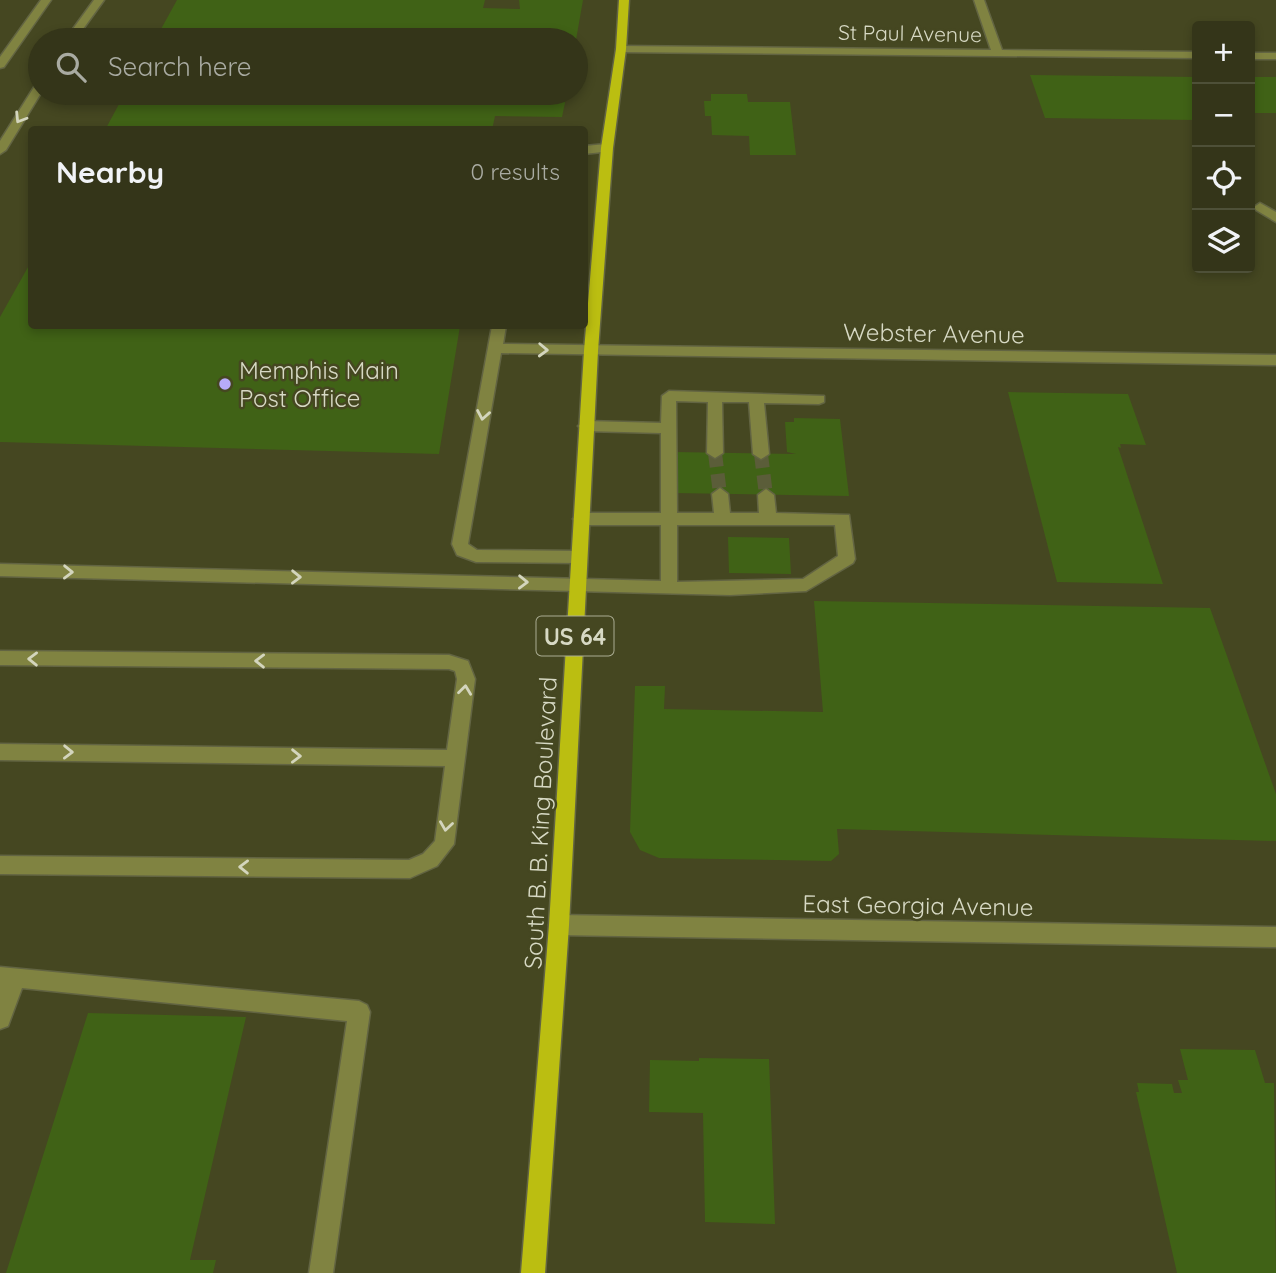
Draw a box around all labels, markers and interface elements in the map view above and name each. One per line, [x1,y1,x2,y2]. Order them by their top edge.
street label: St Paul Avenue [838,19,982,47]
map controls [1192,21,1255,273]
button: + [1192,21,1255,84]
search box [28,28,588,105]
icon: search [52,48,90,86]
text: Search here [108,50,252,83]
button: − [1192,84,1255,147]
one-way arrow [16,110,29,123]
button: locate [1192,147,1255,210]
text: Nearby [56,153,164,191]
text: 0 results [471,157,560,186]
button: layers [1192,210,1255,273]
street label: Webster Avenue [843,316,1025,350]
one-way arrow [538,342,549,357]
place label: Memphis Main Post Office [239,355,399,413]
marker: Memphis Main Post Office [217,376,233,392]
one-way arrow [476,410,491,421]
one-way arrow [63,564,74,580]
one-way arrow [291,569,301,585]
one-way arrow [518,575,529,590]
road number: US 64 [536,616,614,656]
one-way arrow [27,651,38,666]
one-way arrow [254,653,265,668]
street label: South B. B. King Boulevard [517,676,563,970]
one-way arrow [457,685,472,696]
one-way arrow [63,745,74,760]
one-way arrow [291,748,301,764]
one-way arrow [439,820,454,831]
one-way arrow [238,859,249,875]
street label: East Georgia Avenue [802,888,1034,922]

